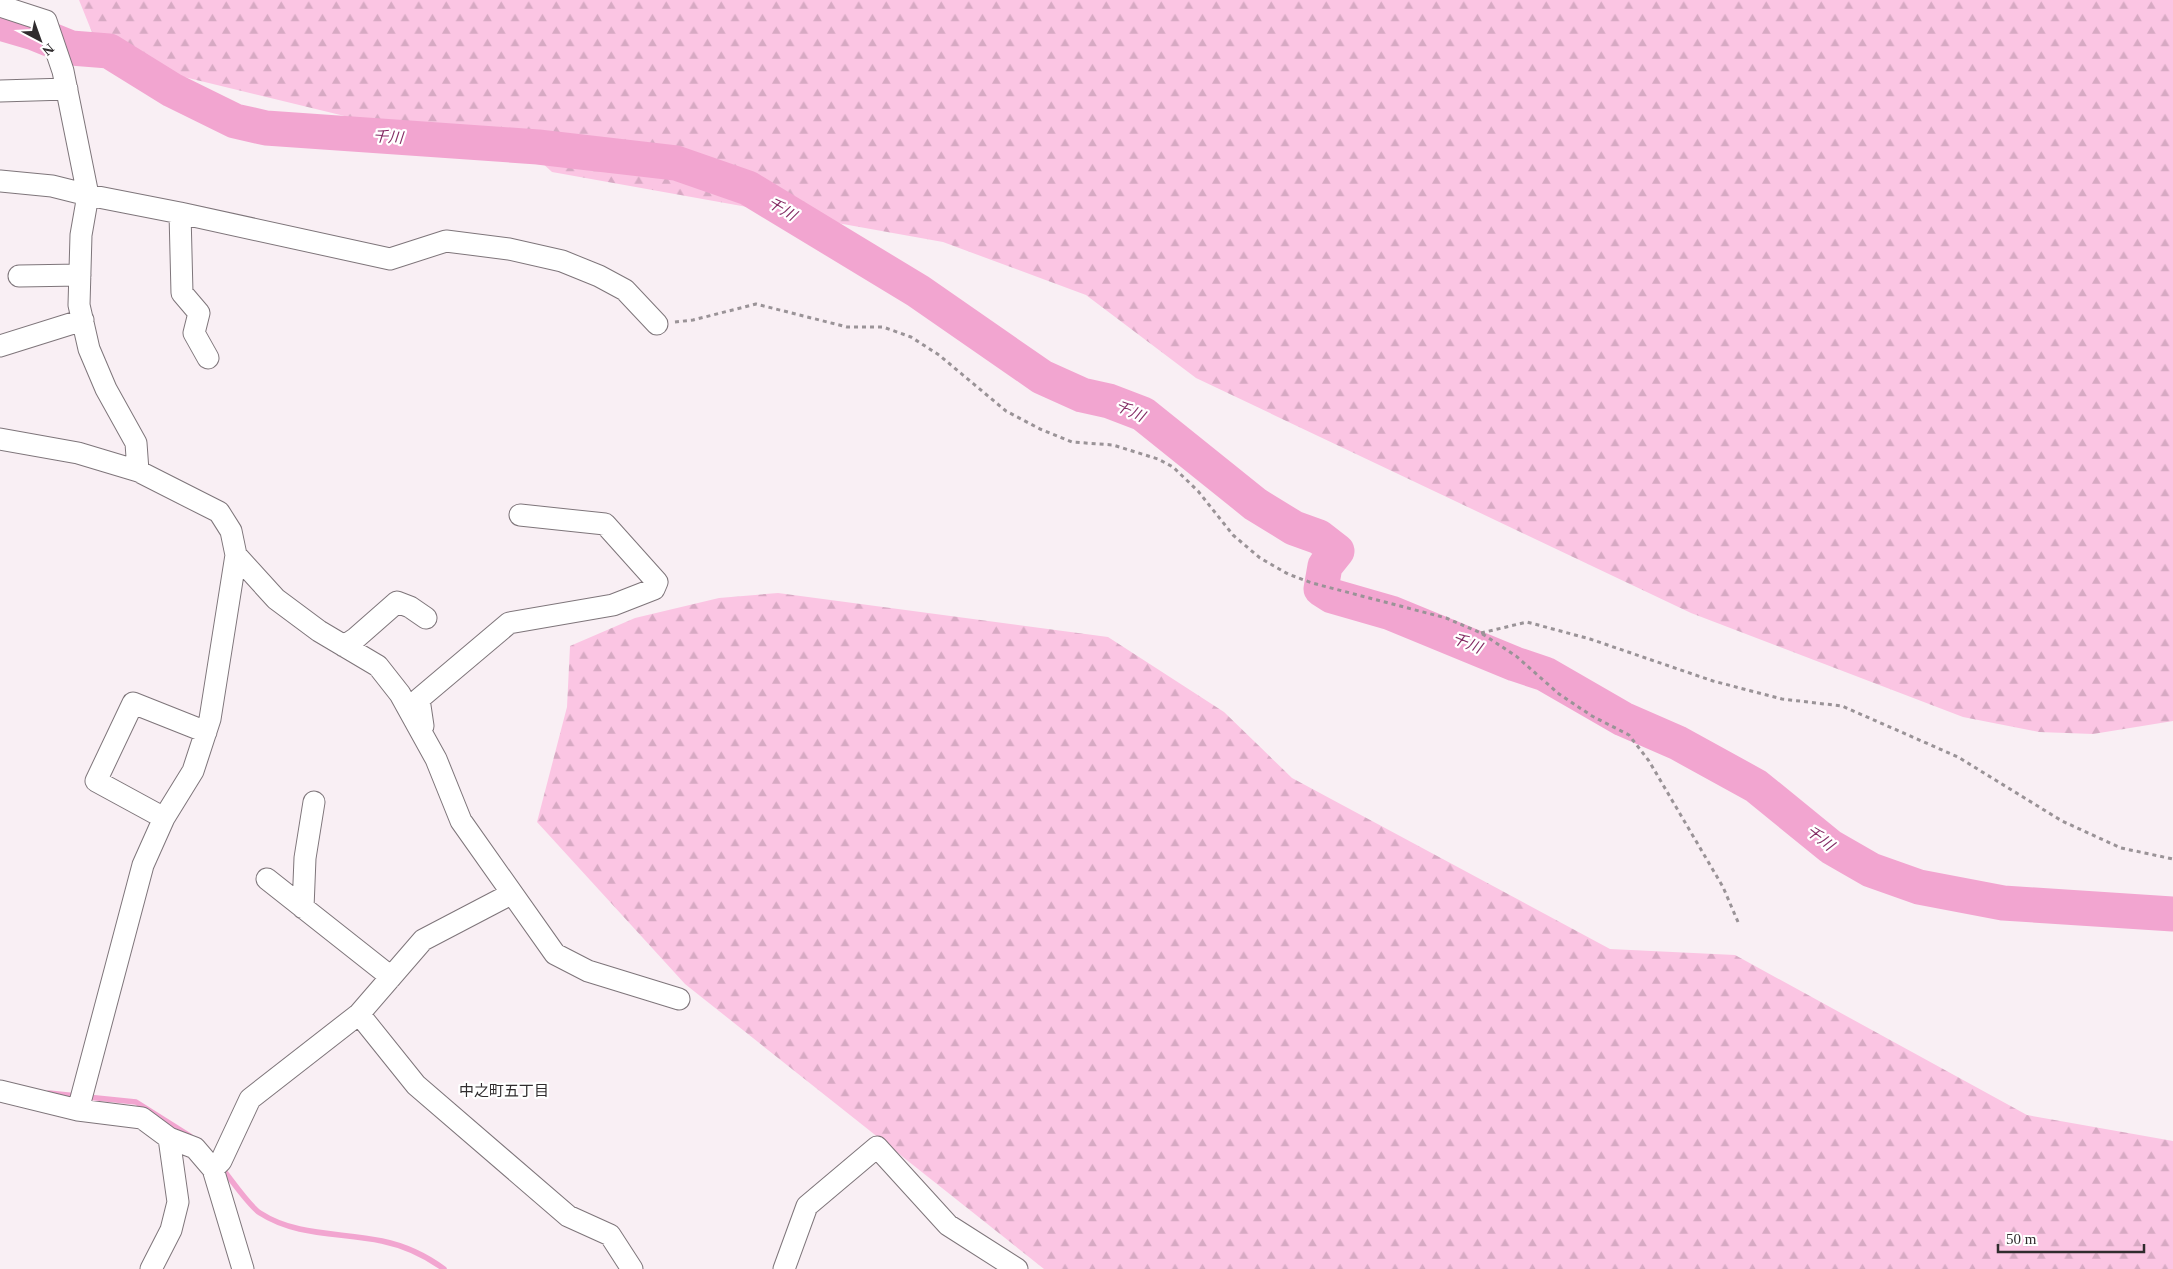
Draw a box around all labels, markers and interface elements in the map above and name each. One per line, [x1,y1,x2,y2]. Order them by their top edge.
north arrow [15,15,65,65]
text: N [39,40,57,58]
water label: 千川 [372,128,406,146]
water label: 千川 [765,194,801,225]
water label: 千川 [1113,397,1149,425]
water label: 千川 [1450,630,1486,657]
water label: 千川 [1803,822,1838,855]
district label: 中之町五丁目 [459,1083,549,1099]
scale bar [1998,1222,2144,1254]
text: 50 m [2006,1231,2037,1247]

